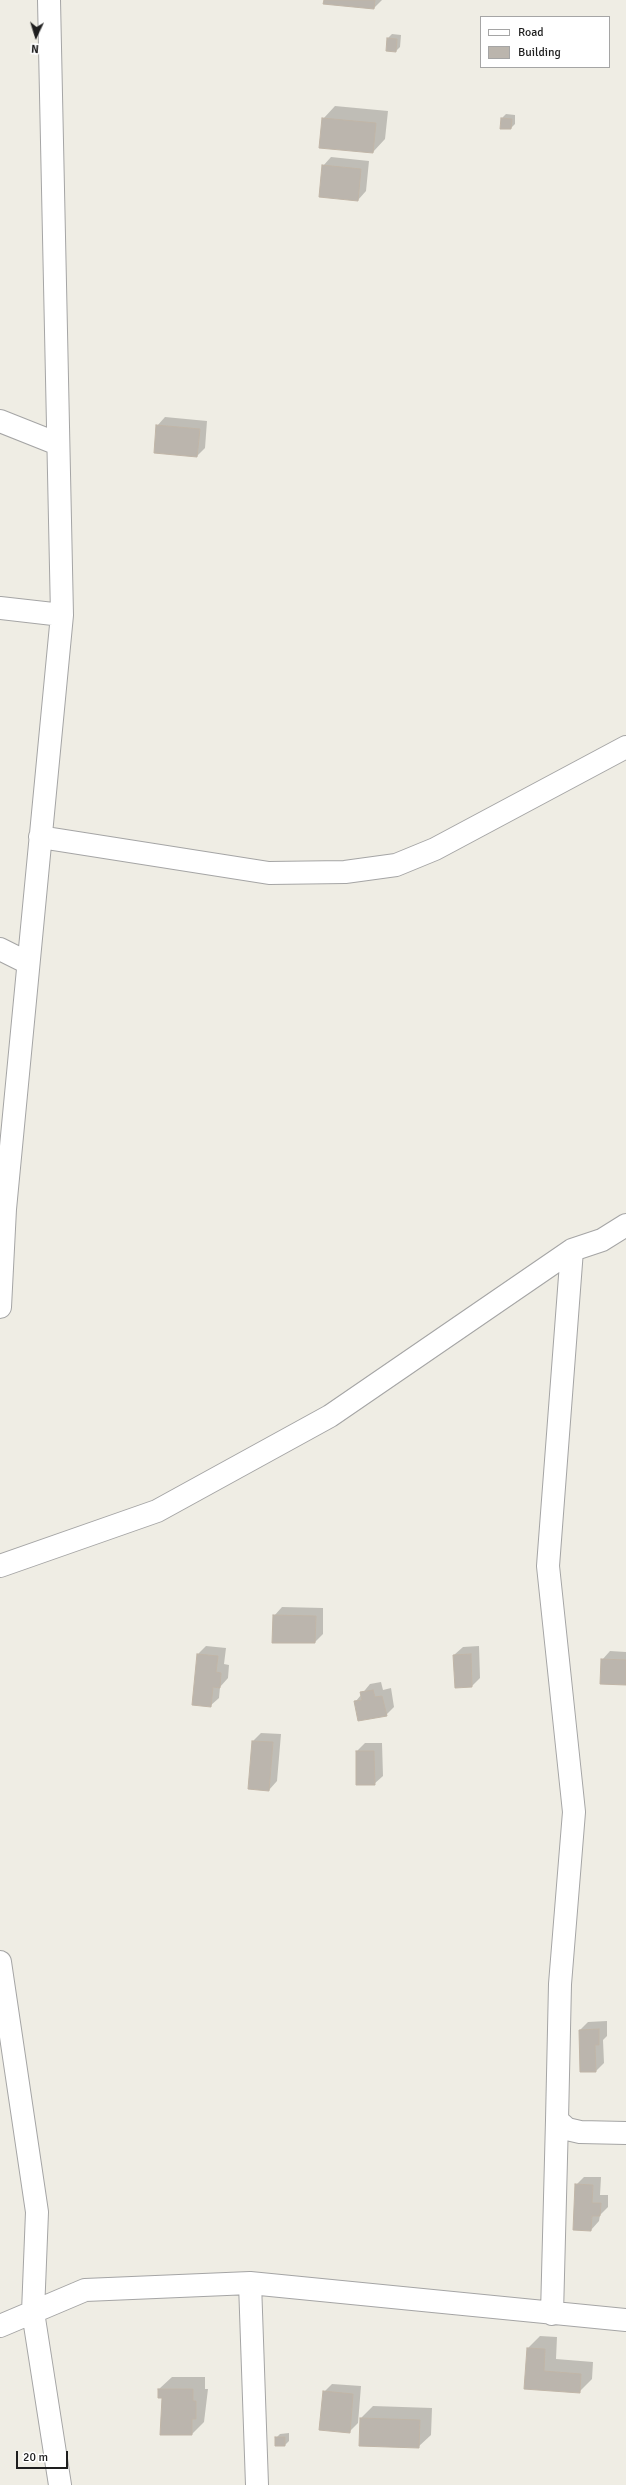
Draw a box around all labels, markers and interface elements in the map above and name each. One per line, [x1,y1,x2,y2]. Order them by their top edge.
north arrow [16,16,56,56]
legend [480,16,610,68]
text: Road [518,25,544,40]
text: N [31,42,39,55]
text: Building [518,45,561,60]
scale bar [18,2443,70,2469]
text: 20 m [23,2450,48,2465]

